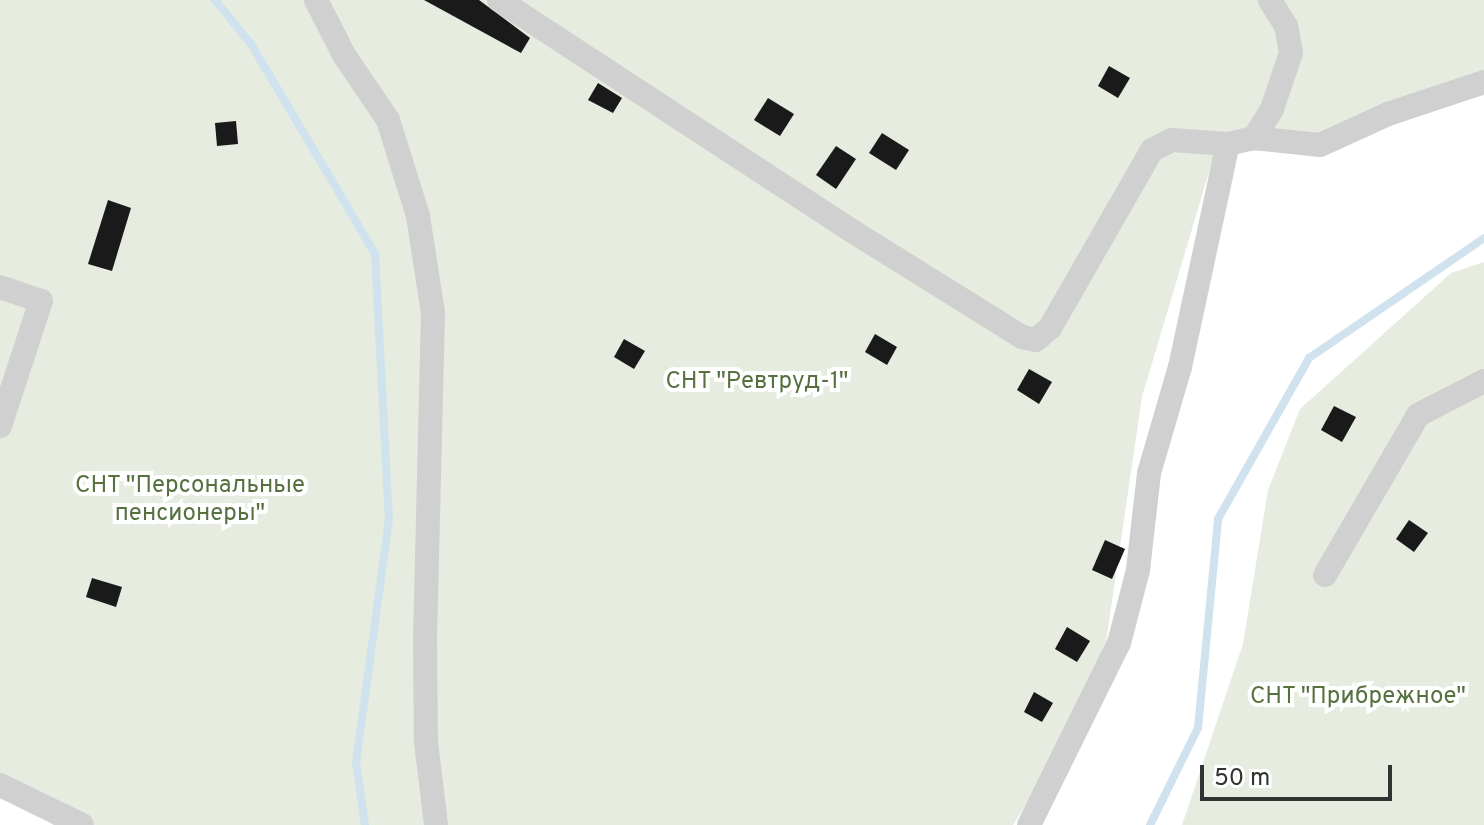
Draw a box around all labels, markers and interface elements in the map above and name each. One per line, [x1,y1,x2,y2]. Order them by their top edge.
park label: СНТ "Ревтруд-1" [665,369,849,397]
park label: СНТ "Персональные пенсионеры" [75,473,305,529]
park label: СНТ "Прибрежное" [1249,684,1467,712]
scale bar [1204,749,1396,799]
text: 50 m [1214,764,1270,794]

